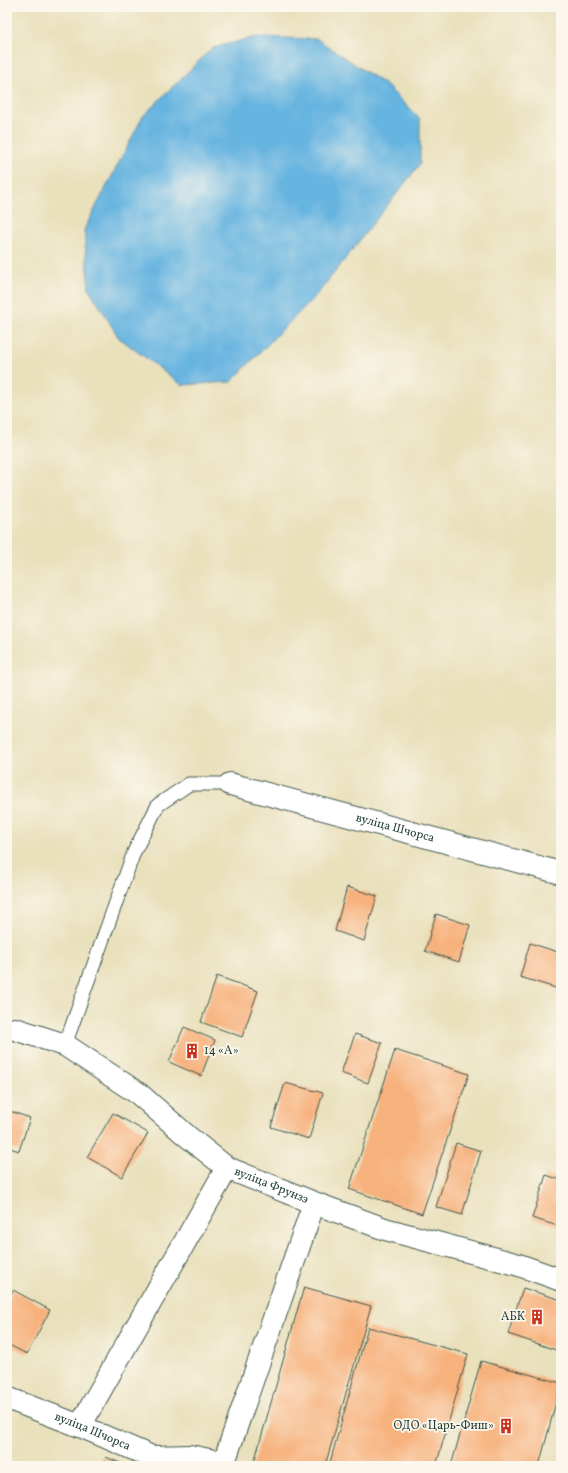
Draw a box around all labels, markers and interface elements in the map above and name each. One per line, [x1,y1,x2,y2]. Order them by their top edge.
street label: вуліца Шчорса [354,810,436,847]
building icon: 14 «А» [183,1042,201,1060]
place label: 14 «А» [204,1043,239,1059]
street label: вуліца Фрунзэ [232,1164,311,1208]
building icon: АБК [528,1308,546,1326]
place label: АБК [501,1309,525,1325]
street label: вуліца Шчорса [52,1409,133,1455]
building icon: ОДО «Царь-Фиш» [497,1417,515,1435]
place label: ОДО «Царь-Фиш» [394,1418,494,1434]

